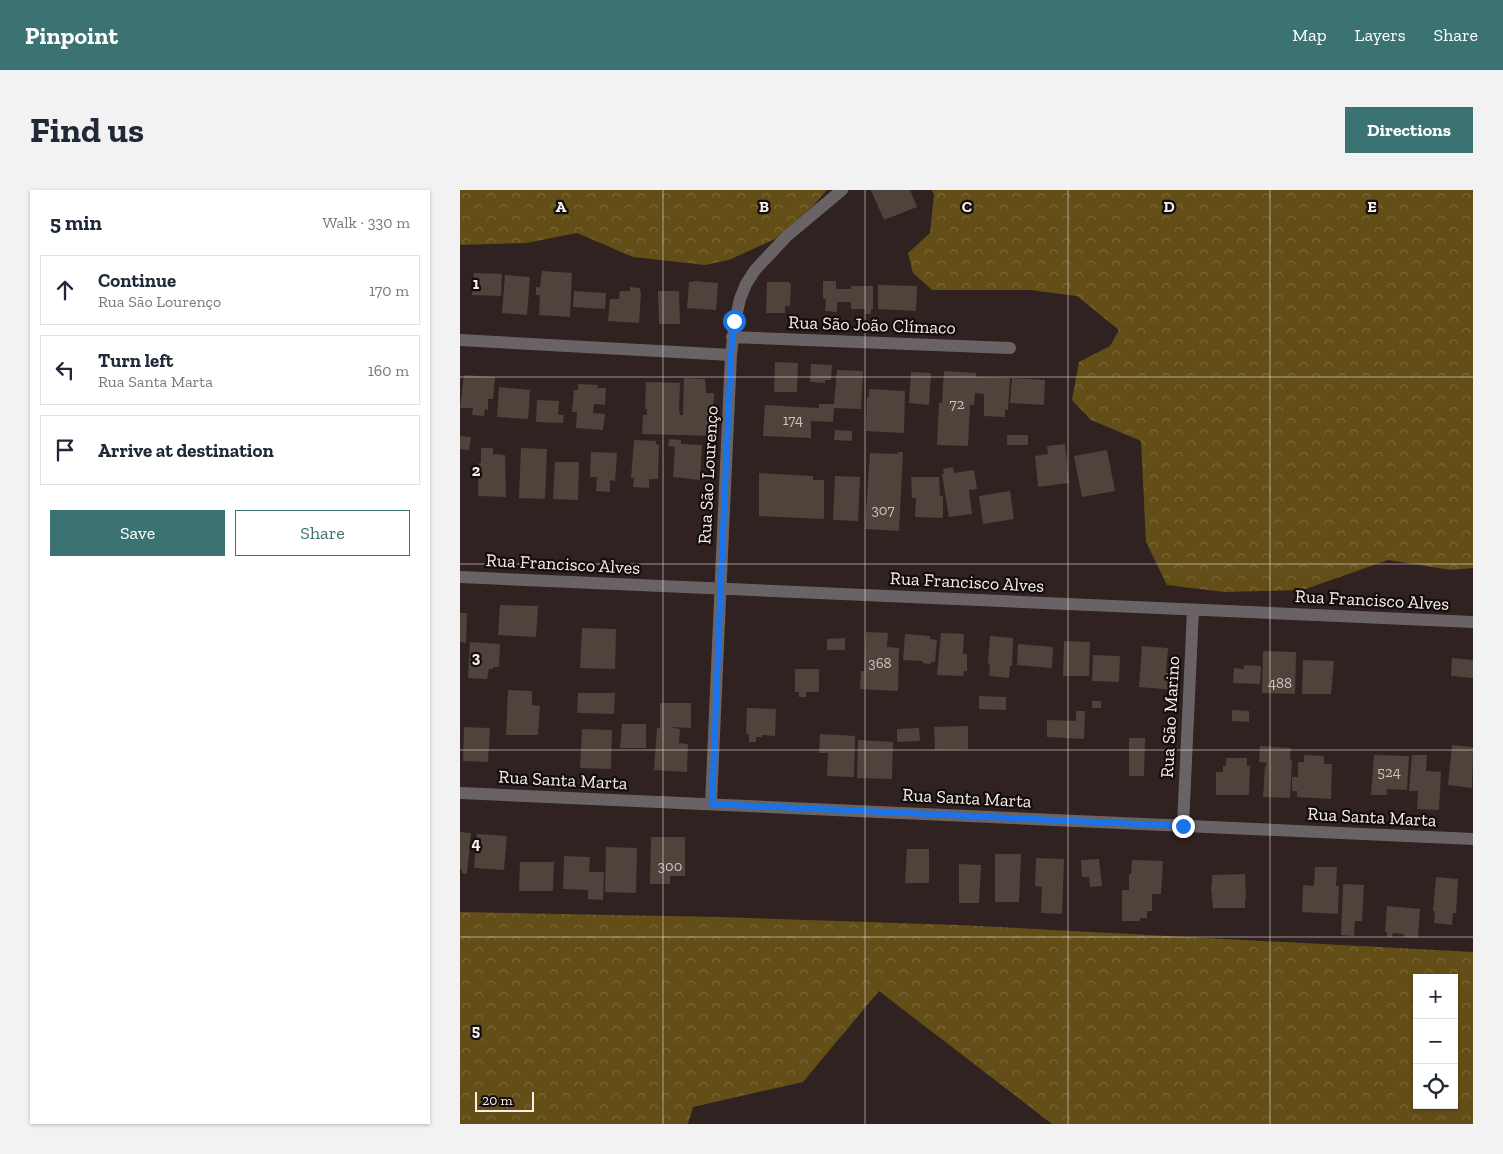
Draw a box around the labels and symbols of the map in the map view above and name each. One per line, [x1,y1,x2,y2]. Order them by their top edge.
text: A [556,197,567,216]
text: B [759,197,769,216]
text: C [962,197,972,216]
text: D [1163,197,1175,216]
text: E [1367,197,1377,216]
text: 1 [473,274,480,293]
route start [723,310,746,333]
street label: Rua São João Clímaco [788,311,956,339]
house number: 72 [950,395,965,413]
street label: Rua São Lourenço [693,405,723,545]
house number: 174 [783,411,803,429]
text: 2 [472,461,481,480]
house number: 307 [871,501,895,519]
street label: Rua Francisco Alves [485,549,641,579]
street label: Rua Francisco Alves [889,567,1045,597]
street label: Rua Francisco Alves [1294,585,1450,615]
text: 3 [472,648,481,667]
house number: 368 [868,654,892,672]
street label: Rua São Marino [1156,655,1184,779]
house number: 488 [1268,674,1292,692]
house number: 524 [1377,763,1401,781]
street label: Rua Santa Marta [498,766,628,794]
street label: Rua Santa Marta [902,784,1032,812]
street label: Rua Santa Marta [1307,803,1437,831]
route end [1172,815,1195,838]
text: 4 [471,834,481,853]
house number: 300 [658,857,682,875]
text: 5 [472,1021,480,1040]
scale bar [475,1089,534,1112]

